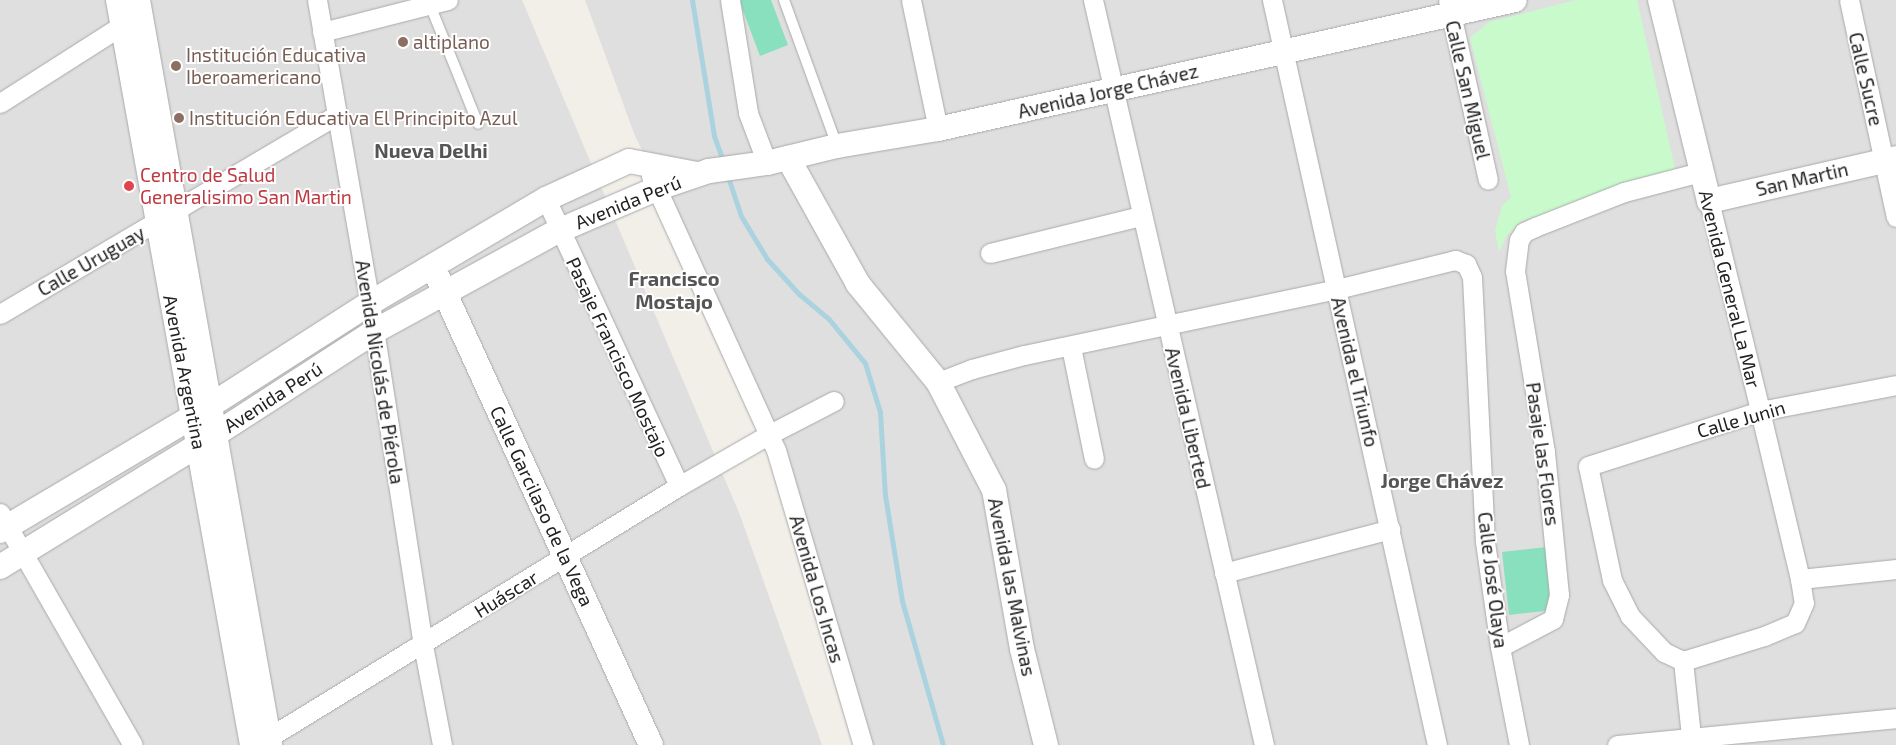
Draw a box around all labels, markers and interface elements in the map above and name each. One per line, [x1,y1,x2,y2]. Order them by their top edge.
street label: Calle San Miguel [1441,18,1495,162]
street label: Calle Sucre [1844,30,1888,128]
place label: altiplano [413,31,490,53]
marker: altiplano [397,36,409,48]
place label: Institución Educativa Iberoamericano [186,44,366,88]
street label: Avenida Jorge Chávez [1015,59,1201,123]
marker: Institución Educativa Iberoamericano [170,60,182,72]
place label: Institución Educativa El Principito Azul [189,107,519,129]
marker: Institución Educativa El Principito Azul [173,112,185,124]
district label: Nueva Delhi [374,138,488,162]
street label: San Martin [1754,157,1850,201]
place label: Centro de Salud Generalisimo San Martin [140,164,352,208]
street label: Avenida Perú [572,170,684,234]
marker: Centro de Salud Generalisimo San Martin [122,179,136,193]
street label: Avenida General La Mar [1694,188,1766,390]
street label: Calle Uruguay [33,221,149,301]
street label: Pasaje Francisco Mostajo [562,253,674,461]
street label: Avenida Nicolás de Piérola [351,258,409,486]
district label: Francisco Mostajo [629,267,719,314]
street label: Avenida Argentina [159,293,211,451]
street label: Avenida el Triunfo [1327,294,1383,450]
street label: Avenida Liberted [1161,345,1215,491]
street label: Avenida Perú [220,357,326,437]
street label: Pasaje las Flores [1522,381,1564,527]
street label: Calle Junin [1694,395,1788,443]
street label: Calle Garcilaso de la Vega [485,402,599,610]
district label: Jorge Chávez [1381,468,1503,492]
street label: Avenida las Malvinas [984,496,1040,678]
street label: Calle José Olaya [1473,510,1513,650]
street label: Avenida Los Incas [785,512,849,666]
street label: Huáscar [470,566,542,622]

